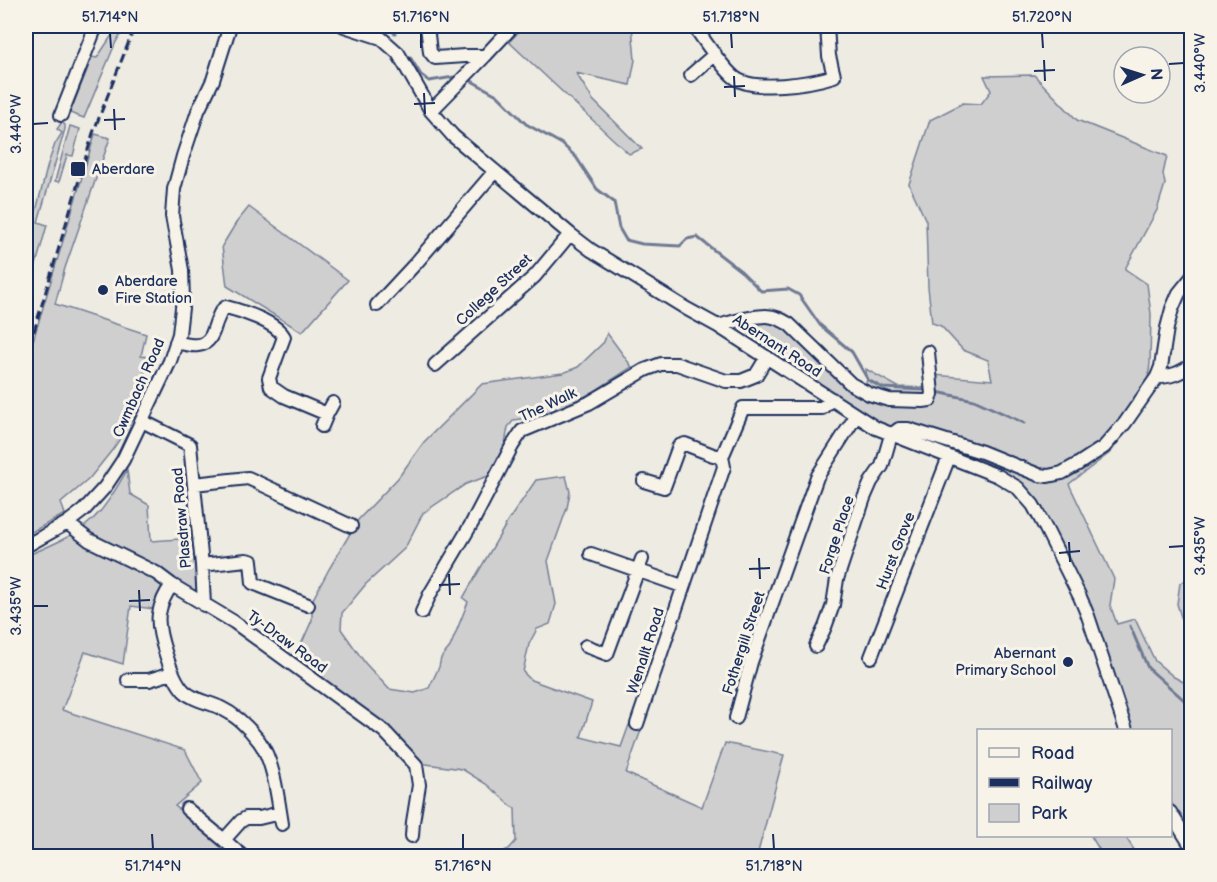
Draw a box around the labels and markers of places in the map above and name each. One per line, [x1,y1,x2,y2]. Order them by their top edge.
marker: Aberdare [69,160,87,178]
place label: Aberdare [92,160,155,179]
place label: Aberdare Fire Station [115,272,192,308]
marker: Aberdare Fire Station [96,283,110,297]
place label: Abernant Primary School [955,644,1056,680]
marker: Abernant Primary School [1061,655,1075,669]

